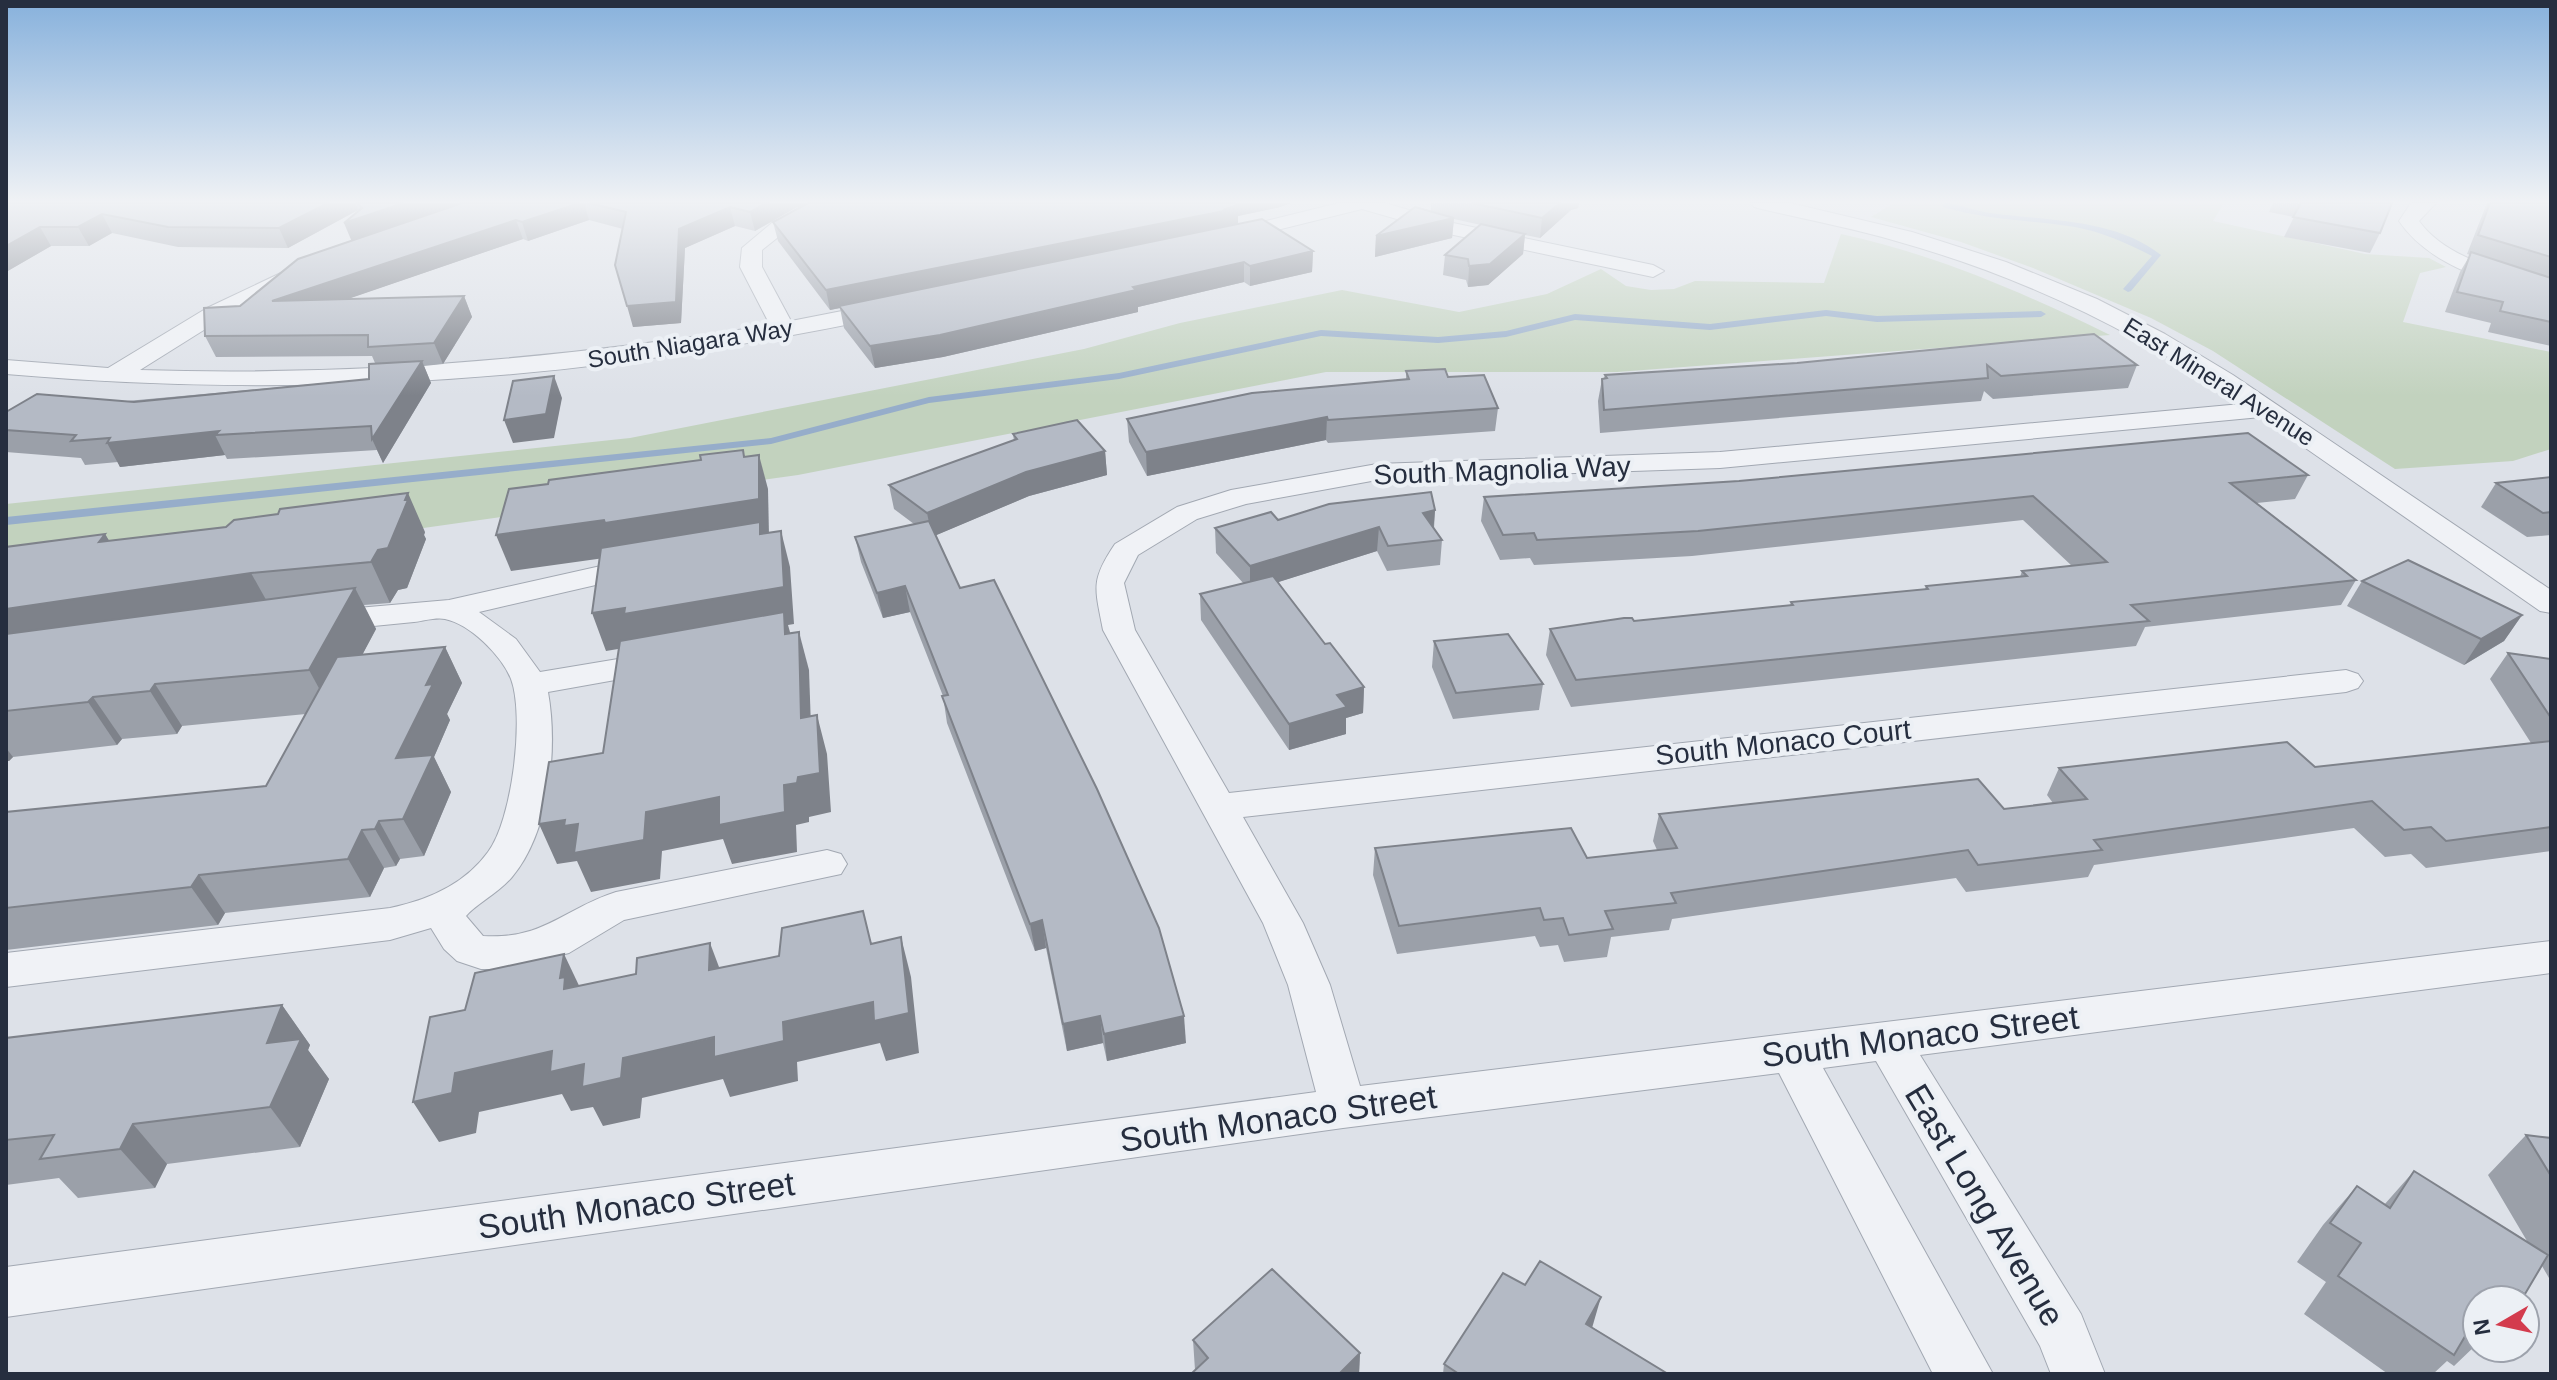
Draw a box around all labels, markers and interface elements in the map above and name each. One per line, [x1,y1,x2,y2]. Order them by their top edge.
street label: East Mineral Avenue [2119,312,2320,451]
street label: South Niagara Way [585,314,794,373]
street label: South Magnolia Way [1373,451,1631,490]
street label: South Monaco Court [1654,714,1913,771]
street label: South Monaco Street [1759,998,2081,1074]
street label: South Monaco Street [1117,1077,1439,1159]
street label: East Long Avenue [1898,1077,2072,1333]
street label: South Monaco Street [475,1164,797,1246]
north arrow [2461,1284,2541,1364]
text: N [2468,1317,2495,1337]

